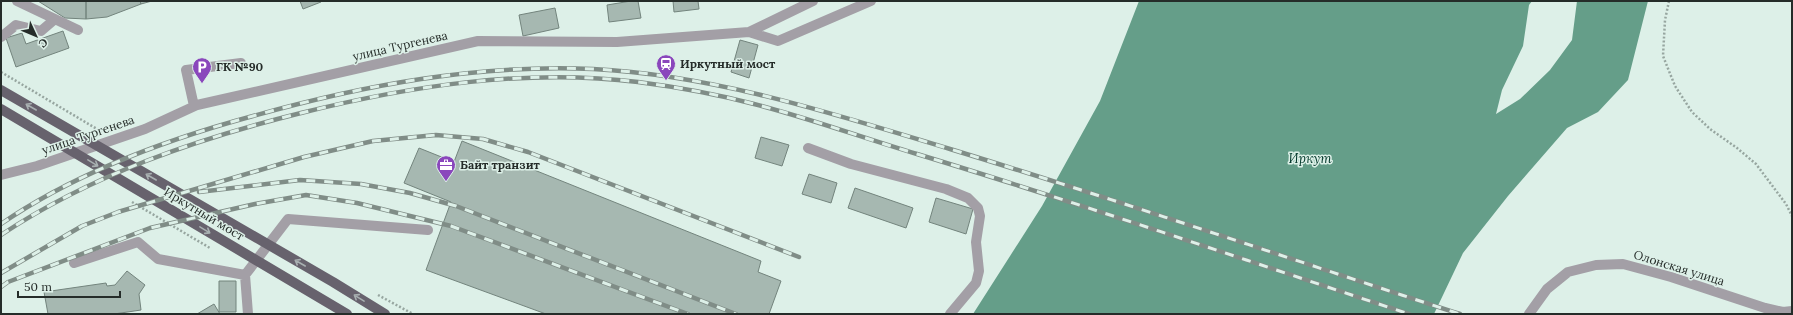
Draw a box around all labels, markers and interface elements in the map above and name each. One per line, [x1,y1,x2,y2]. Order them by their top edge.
north arrow [16,16,56,56]
street label: улица Тургенева [351,27,449,64]
text: С [35,35,51,51]
station icon: Иркутный мост [655,53,677,81]
parking icon: ГК №90 [191,56,213,84]
place label: Иркутный мост [680,56,776,71]
place label: ГК №90 [216,59,264,74]
one-way arrow [25,103,37,111]
street label: улица Тургенева [40,112,136,157]
water label: Иркут [1288,150,1332,167]
office icon: Байт транзит [435,154,457,182]
place label: Байт транзит [460,157,541,172]
one-way arrow [87,160,99,168]
one-way arrow [146,173,157,181]
street label: Иркутный мост [162,184,247,243]
one-way arrow [199,226,211,234]
street label: Олонская улица [1632,247,1726,288]
one-way arrow [294,258,306,266]
scale bar [18,273,120,299]
text: 50 m [24,279,52,294]
one-way arrow [354,294,365,302]

